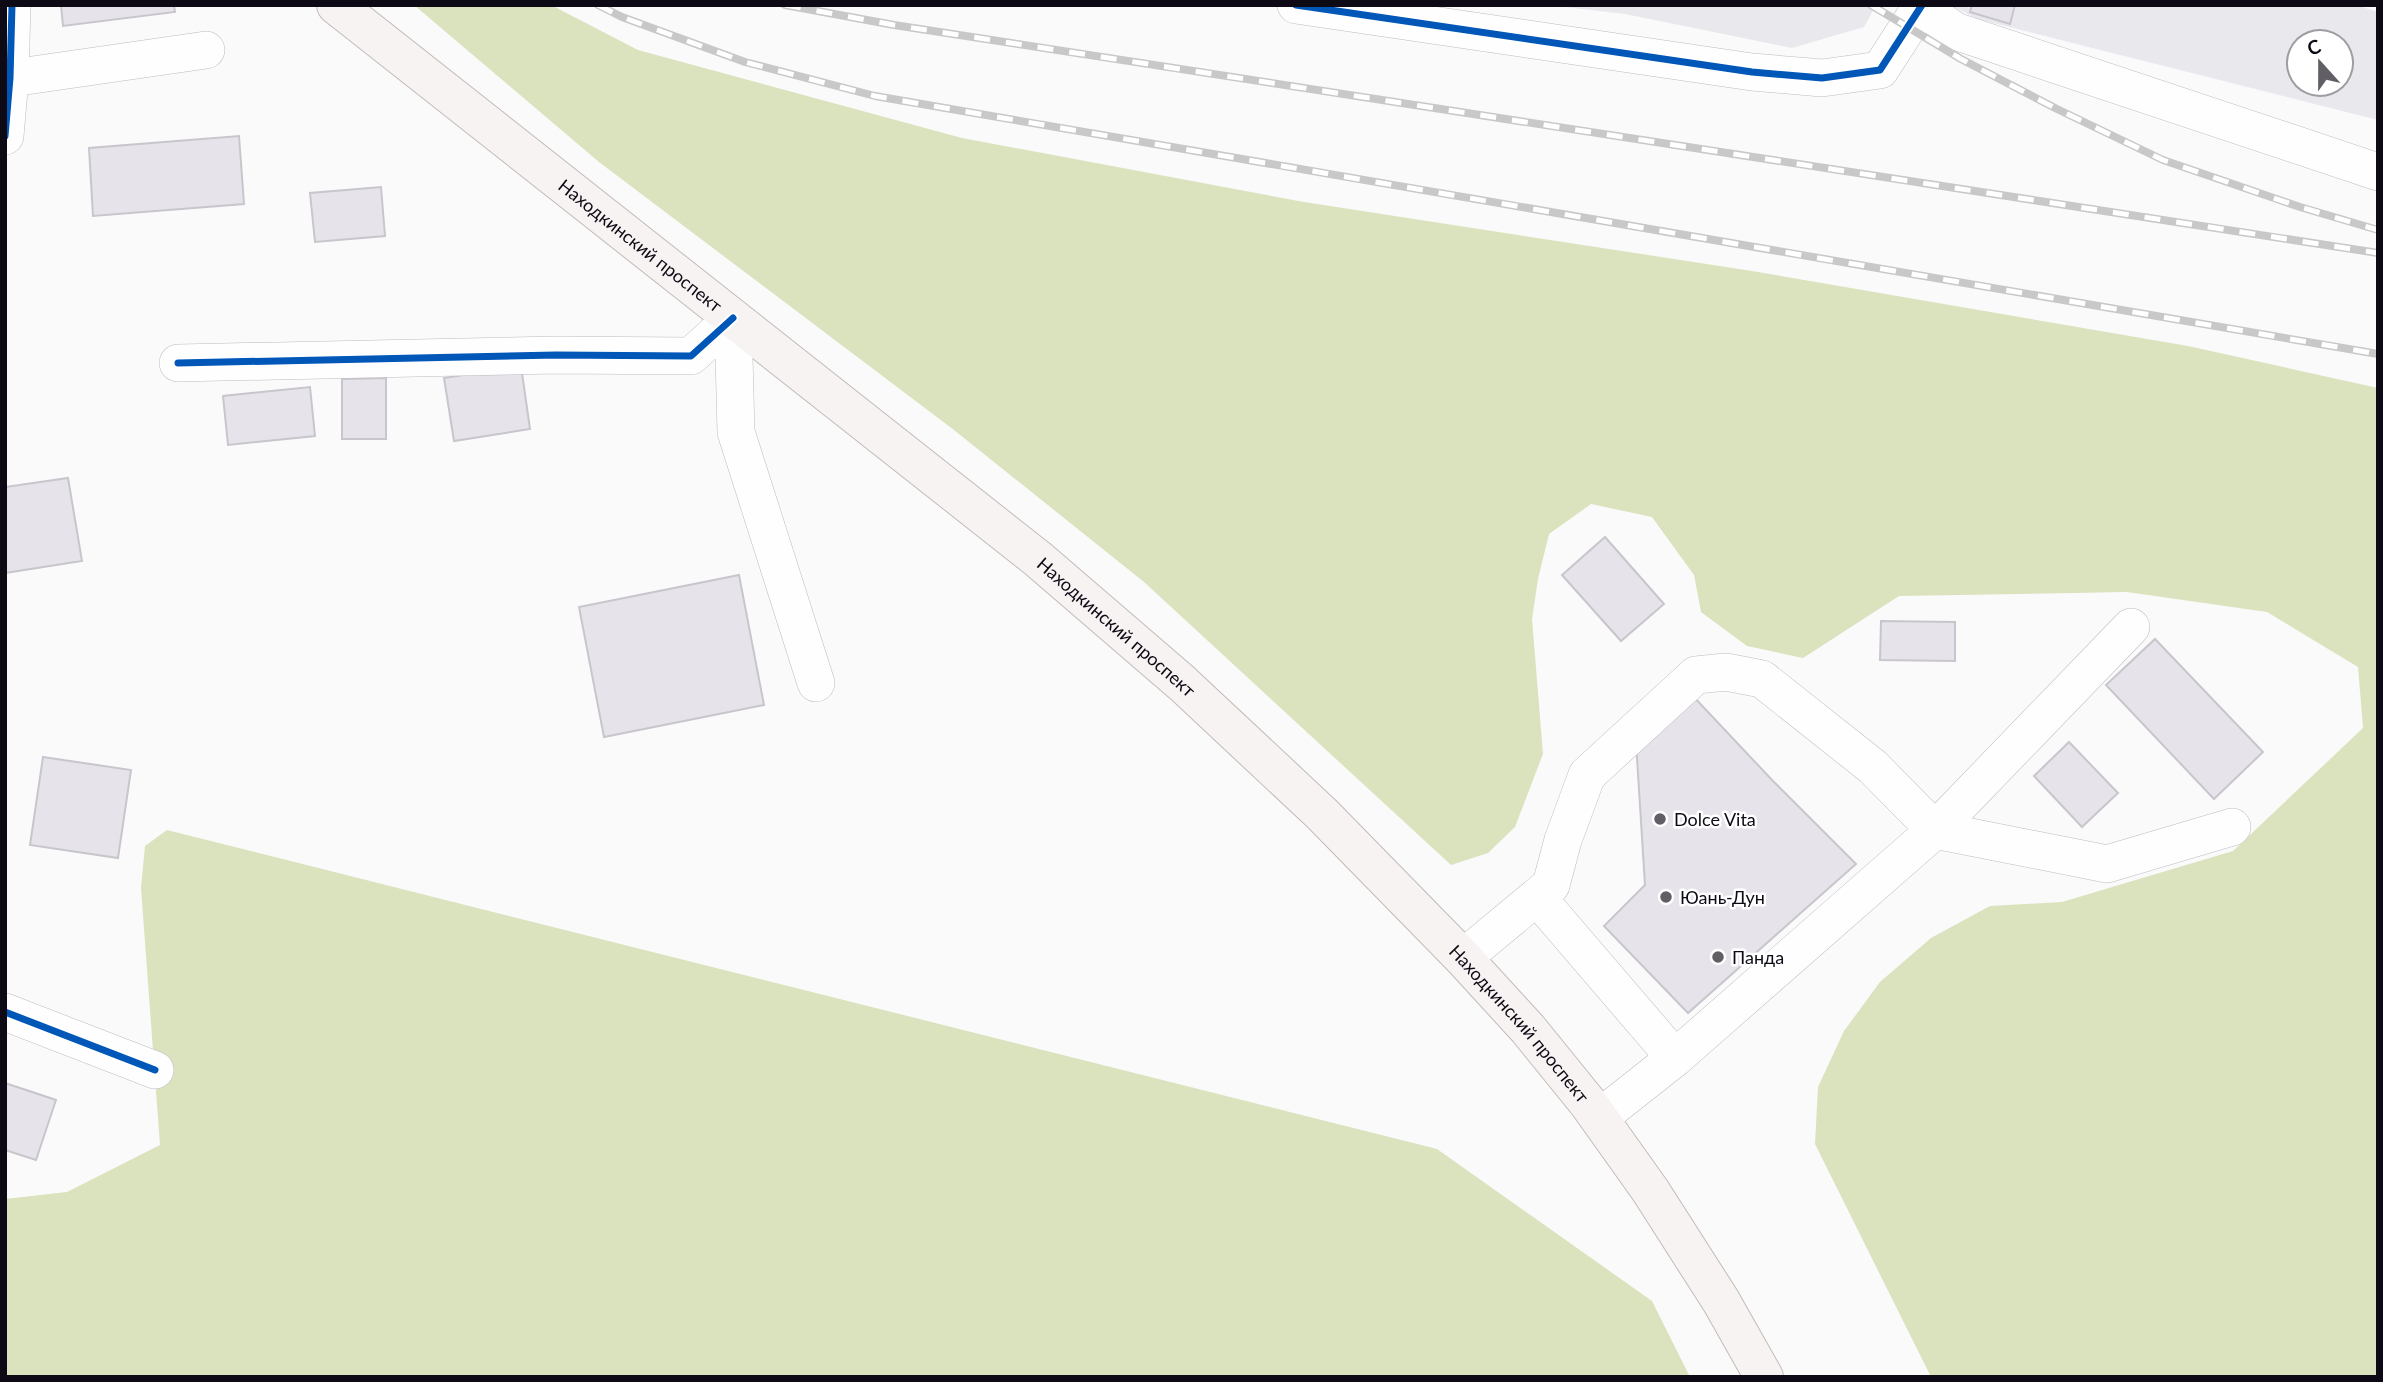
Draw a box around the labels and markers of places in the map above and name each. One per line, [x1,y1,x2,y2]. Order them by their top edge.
place label: Dolce Vita [1674,808,1756,830]
marker: Dolce Vita [1652,811,1668,827]
place label: Юань-Дун [1680,886,1765,908]
marker: Юань-Дун [1658,889,1674,905]
place label: Панда [1732,946,1784,968]
marker: Панда [1710,949,1726,965]

